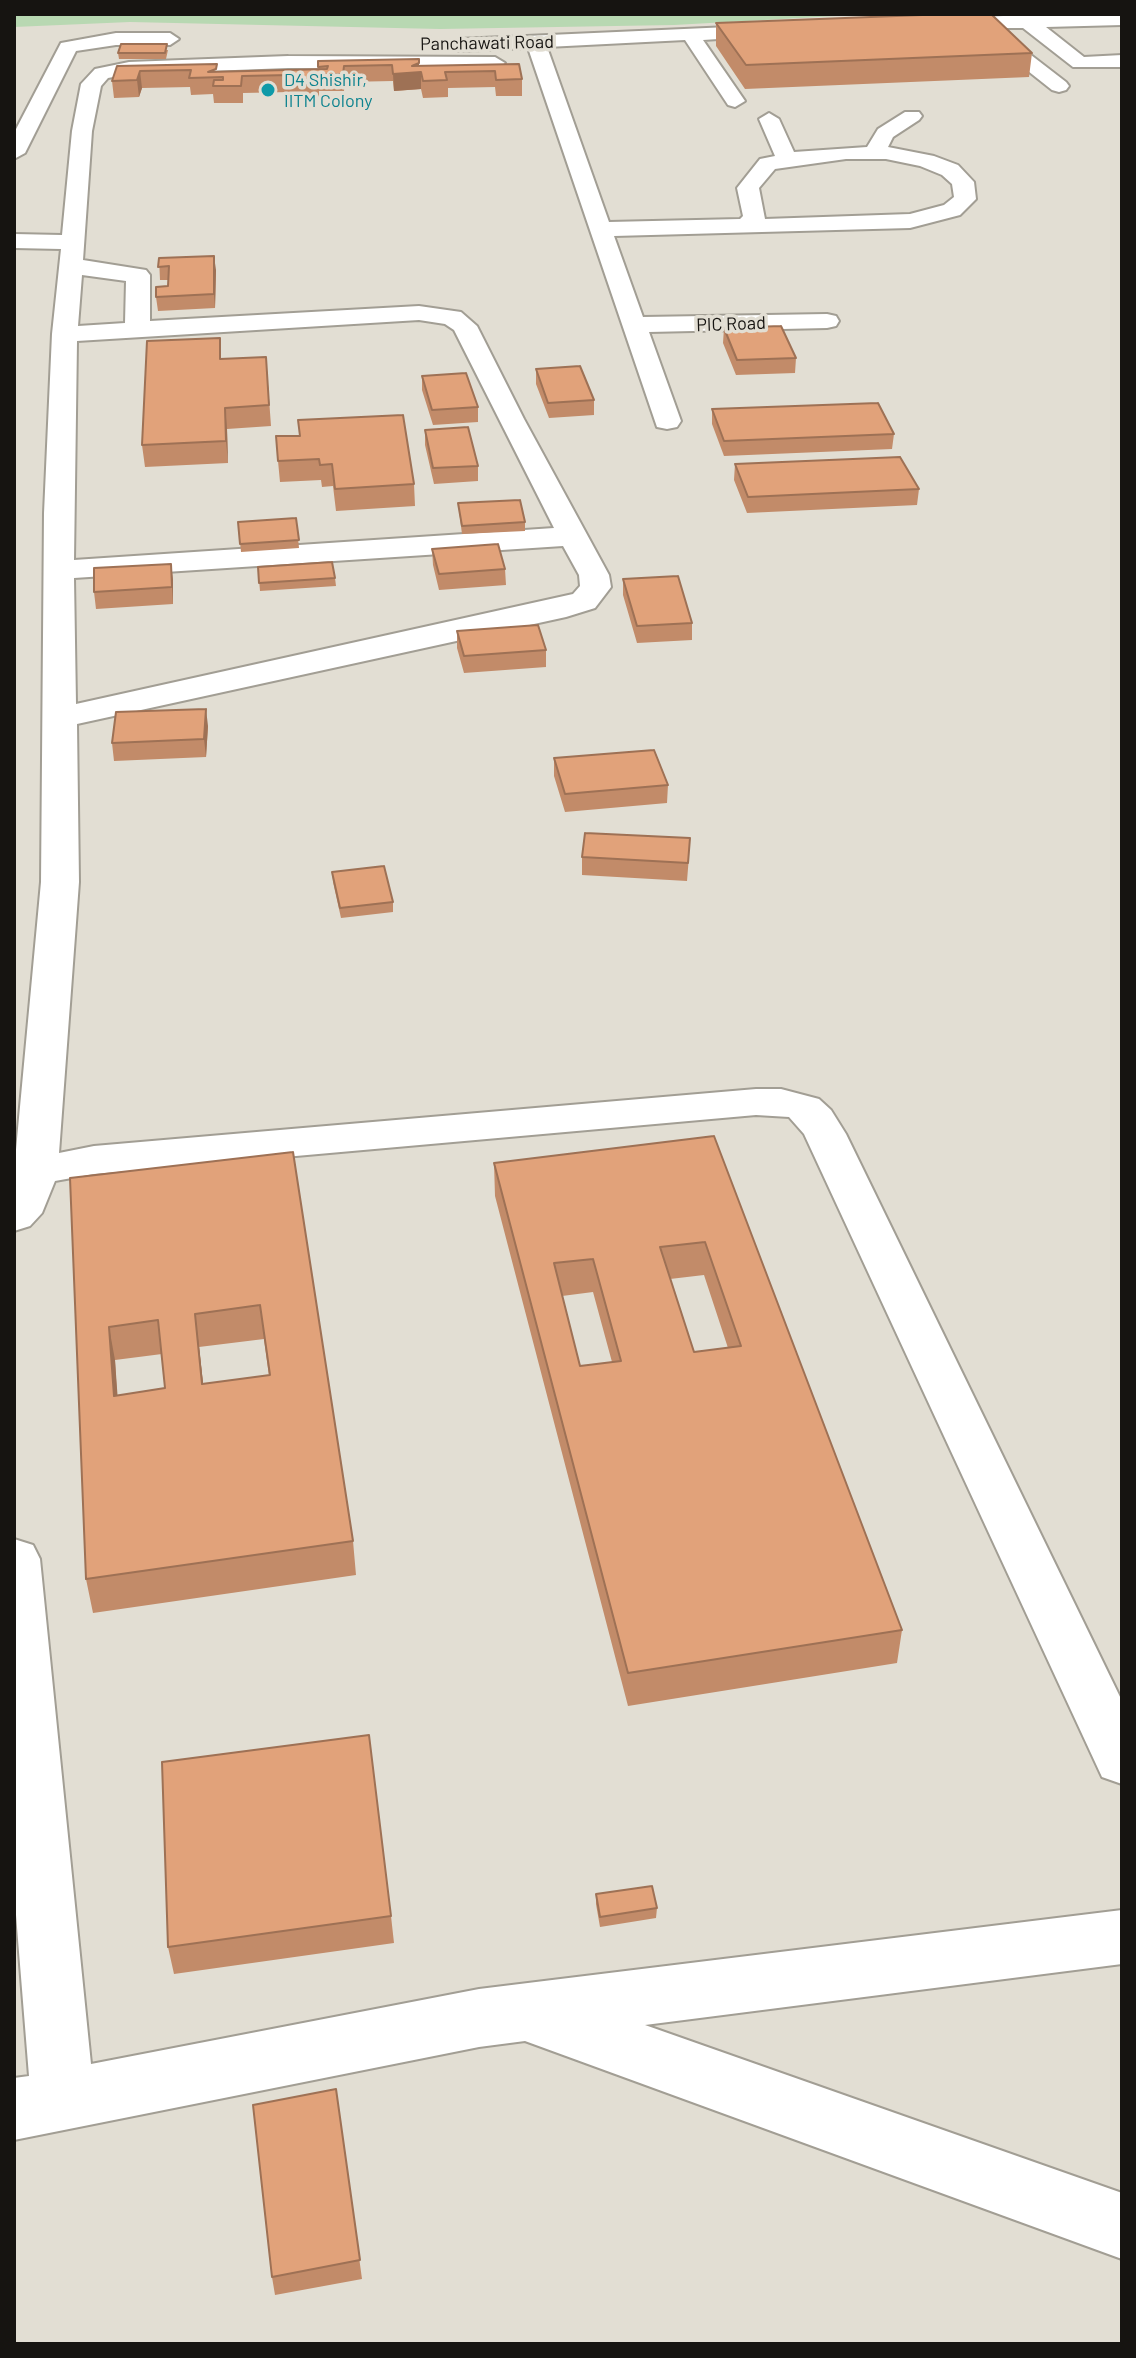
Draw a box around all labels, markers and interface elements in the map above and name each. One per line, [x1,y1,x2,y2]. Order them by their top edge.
street label: Panchawati Road [420,31,554,55]
place label: D4 Shishir, IITM Colony [284,69,373,112]
marker: D4 Shishir, IITM Colony [259,81,277,99]
street label: PIC Road [696,312,766,336]

